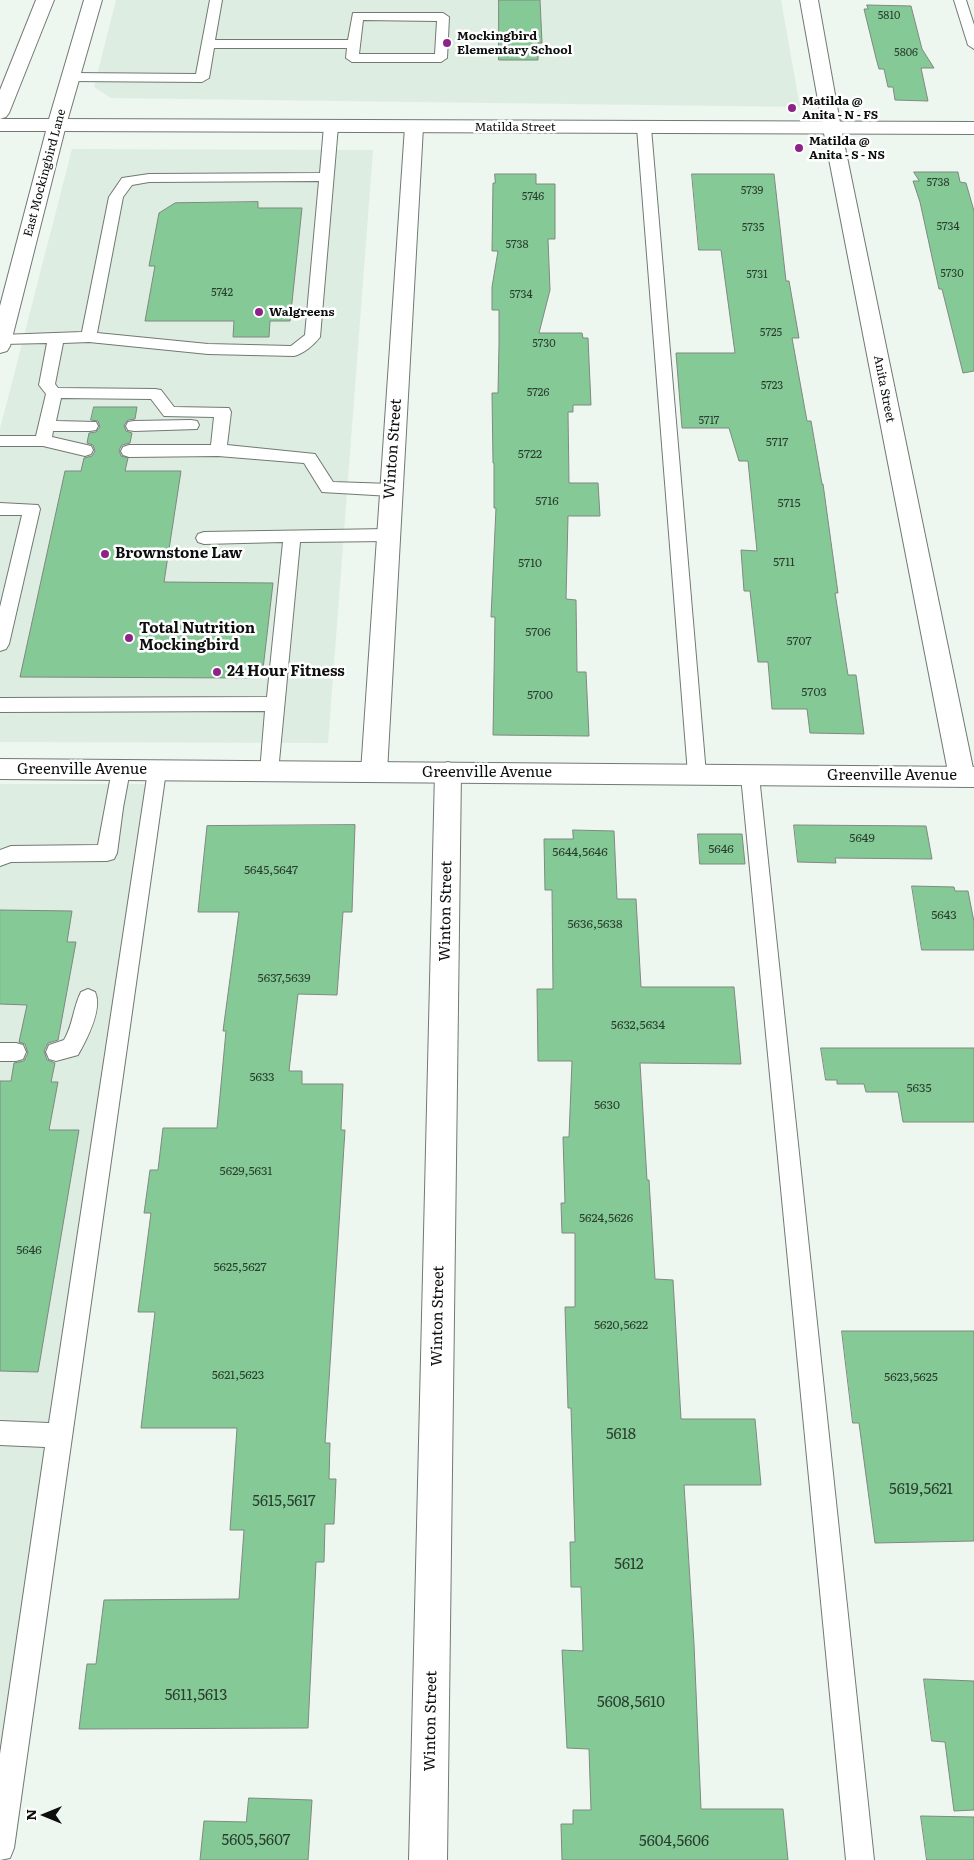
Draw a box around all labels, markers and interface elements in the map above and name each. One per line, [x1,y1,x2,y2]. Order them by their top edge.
house number: 5810 [878,9,900,23]
place label: Mockingbird Elementary School [457,29,572,57]
marker: Mockingbird Elementary School [441,37,453,49]
house number: 5806 [894,46,918,60]
place label: Matilda @ Anita - N - FS [802,94,878,122]
marker: Matilda @ Anita - N - FS [786,102,798,114]
street label: East Mockingbird Lane [21,108,69,238]
street label: Matilda Street [474,120,556,134]
place label: Matilda @ Anita - S - NS [809,134,885,162]
marker: Matilda @ Anita - S - NS [793,142,805,154]
house number: 5738 [926,176,950,190]
house number: 5739 [741,184,763,198]
house number: 5746 [522,190,544,204]
house number: 5734 [937,220,959,234]
house number: 5735 [742,221,764,235]
house number: 5738 [505,238,529,252]
house number: 5730 [940,267,964,281]
house number: 5731 [746,268,768,282]
house number: 5742 [211,286,233,300]
house number: 5734 [510,288,532,302]
place label: Walgreens [269,305,334,319]
marker: Walgreens [253,306,265,318]
house number: 5725 [760,326,782,340]
house number: 5730 [532,337,556,351]
street label: Anita Street [870,354,898,424]
house number: 5723 [761,379,783,393]
house number: 5726 [527,386,549,400]
street label: Winton Street [380,398,406,500]
house number: 5717 [699,414,719,428]
house number: 5717 [766,435,788,449]
house number: 5722 [518,447,542,461]
house number: 5716 [535,494,559,508]
house number: 5715 [777,496,801,510]
place label: Brownstone Law [115,545,242,563]
marker: Brownstone Law [99,548,111,560]
house number: 5711 [773,555,795,569]
house number: 5710 [518,556,542,570]
place label: Total Nutrition Mockingbird [139,620,255,655]
house number: 5706 [525,625,551,639]
marker: Total Nutrition Mockingbird [123,632,135,644]
house number: 5707 [786,634,812,648]
place label: 24 Hour Fitness [227,663,345,681]
marker: 24 Hour Fitness [211,666,223,678]
house number: 5703 [801,685,827,699]
house number: 5700 [527,688,553,702]
street label: Greenville Avenue [17,761,147,779]
street label: Greenville Avenue [422,764,552,782]
street label: Greenville Avenue [827,767,957,785]
house number: 5649 [849,831,875,845]
house number: 5646 [708,842,734,856]
house number: 5644,5646 [552,845,608,859]
street label: Winton Street [436,860,456,962]
house number: 5645,5647 [244,863,298,877]
house number: 5643 [931,908,957,922]
house number: 5636,5638 [567,917,623,931]
house number: 5637,5639 [258,971,310,985]
house number: 5632,5634 [611,1018,665,1032]
house number: 5633 [249,1070,275,1084]
house number: 5635 [906,1081,932,1095]
house number: 5630 [594,1098,620,1112]
house number: 5629,5631 [220,1164,272,1178]
house number: 5624,5626 [579,1211,633,1225]
house number: 5646 [16,1243,42,1257]
house number: 5625,5627 [213,1260,267,1274]
street label: Winton Street [428,1265,448,1367]
house number: 5620,5622 [594,1318,648,1332]
house number: 5621,5623 [212,1368,264,1382]
house number: 5623,5625 [884,1370,938,1384]
house number: 5618 [606,1426,636,1444]
house number: 5619,5621 [889,1481,953,1499]
house number: 5615,5617 [252,1493,316,1511]
house number: 5612 [614,1556,644,1574]
street label: Winton Street [421,1670,441,1772]
house number: 5611,5613 [165,1687,227,1705]
house number: 5608,5610 [597,1694,665,1712]
north arrow [20,1790,70,1840]
text: N [20,1809,40,1821]
house number: 5605,5607 [222,1832,290,1850]
house number: 5604,5606 [639,1833,709,1851]

